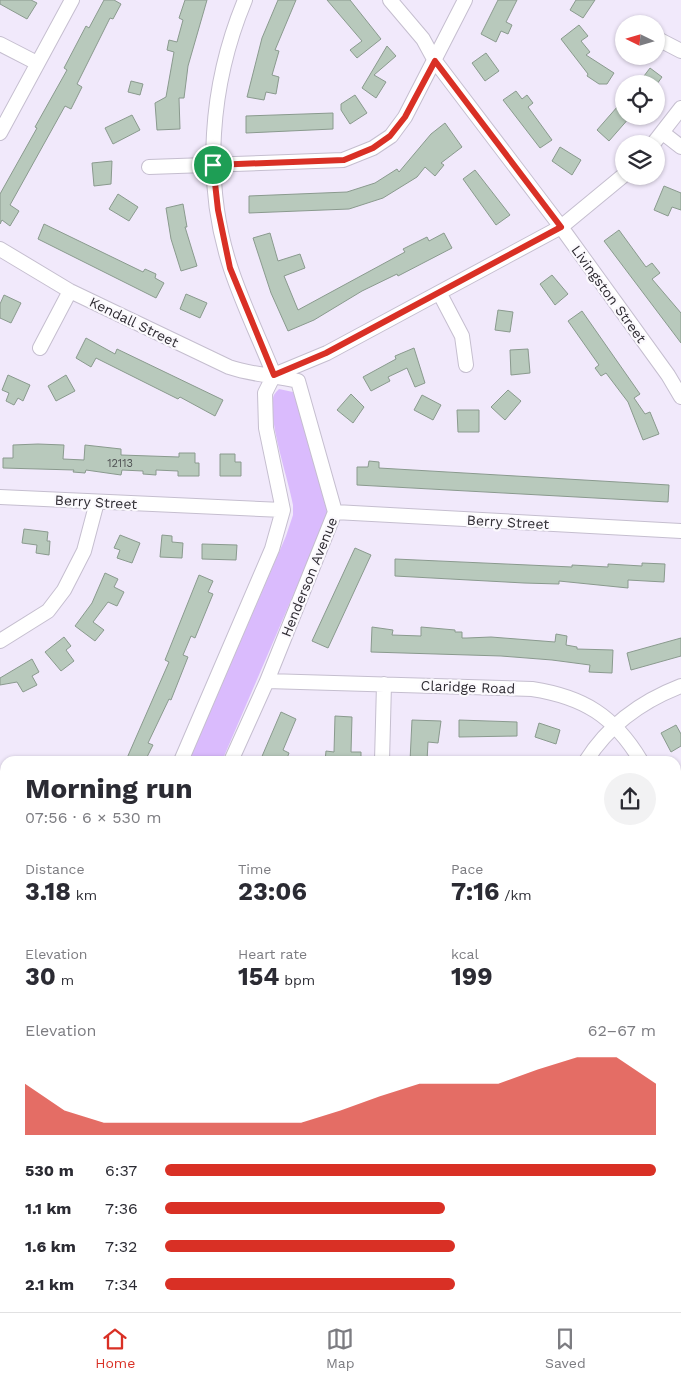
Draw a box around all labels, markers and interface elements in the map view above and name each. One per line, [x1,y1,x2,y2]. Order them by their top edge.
north arrow [615,15,665,65]
map controls [615,15,665,185]
button: locate [615,75,665,125]
button: layers [615,135,665,185]
pin [192,144,234,186]
icon: arrive [199,151,227,179]
street label: Livingston Street [568,242,650,346]
street label: Kendall Street [87,294,181,351]
house number: 12113 [107,457,133,470]
street label: Berry Street [54,492,138,512]
street label: Berry Street [466,512,550,532]
street label: Henderson Avenue [278,515,340,639]
street label: Claridge Road [420,677,516,697]
text: Morning run [25,772,193,805]
button: share [604,773,656,825]
text: 07:56 · 6 × 530 m [25,808,162,827]
text: Distance [25,861,85,877]
text: Time [238,861,271,877]
text: Pace [451,861,483,877]
text: 3.18 [25,877,71,906]
text: 23:06 [238,877,307,906]
text: 7:16 [451,877,499,906]
text: km [71,887,97,903]
text: /km [499,887,532,903]
text: Elevation [25,946,88,962]
text: Heart rate [238,946,307,962]
text: kcal [451,946,479,962]
text: 30 [25,962,56,991]
text: 154 [238,962,280,991]
text: 199 [451,962,493,991]
text: m [56,972,74,988]
text: bpm [280,972,315,988]
text: Elevation [25,1021,96,1040]
text: 62–67 m [588,1021,656,1040]
text: 530 m [25,1161,74,1180]
text: 6:37 [105,1161,137,1180]
text: 1.1 km [25,1199,71,1218]
text: 7:36 [105,1199,138,1218]
text: 1.6 km [25,1237,76,1256]
text: 7:32 [105,1237,137,1256]
text: 2.1 km [25,1275,74,1294]
text: 7:34 [105,1275,138,1294]
tab: Home [95,1325,135,1371]
tab: Map [326,1325,354,1371]
tab: Saved [545,1325,586,1371]

